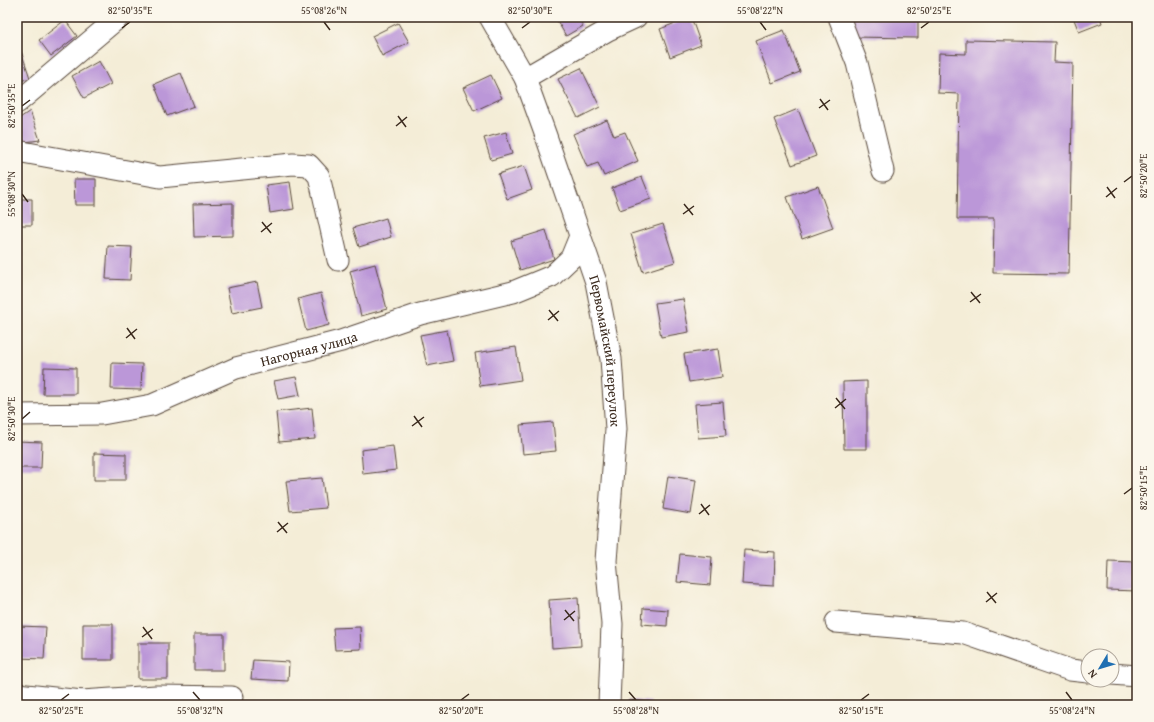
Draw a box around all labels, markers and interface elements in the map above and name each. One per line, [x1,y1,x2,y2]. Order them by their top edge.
text: 82°50'35"E [108,3,152,18]
text: 55°08'26"N [301,3,347,18]
text: 82°50'30"E [508,3,552,18]
text: 55°08'22"N [737,3,783,18]
text: 82°50'25"E [907,3,951,18]
text: 82°50'35"E [4,84,19,128]
text: 82°50'20"E [1136,154,1151,198]
text: 55°08'30"N [4,171,19,217]
street label: Первомайский переулок [584,272,626,428]
street label: Нагорная улица [258,326,360,371]
text: 82°50'30"E [4,397,19,441]
text: 82°50'15"E [1136,466,1151,510]
north arrow [1080,648,1120,688]
text: N [1083,666,1101,682]
text: 82°50'25"E [39,703,83,718]
text: 55°08'32"N [177,703,223,718]
text: 82°50'20"E [439,703,483,718]
text: 55°08'28"N [613,703,659,718]
text: 82°50'15"E [839,703,883,718]
text: 55°08'24"N [1049,703,1095,718]

